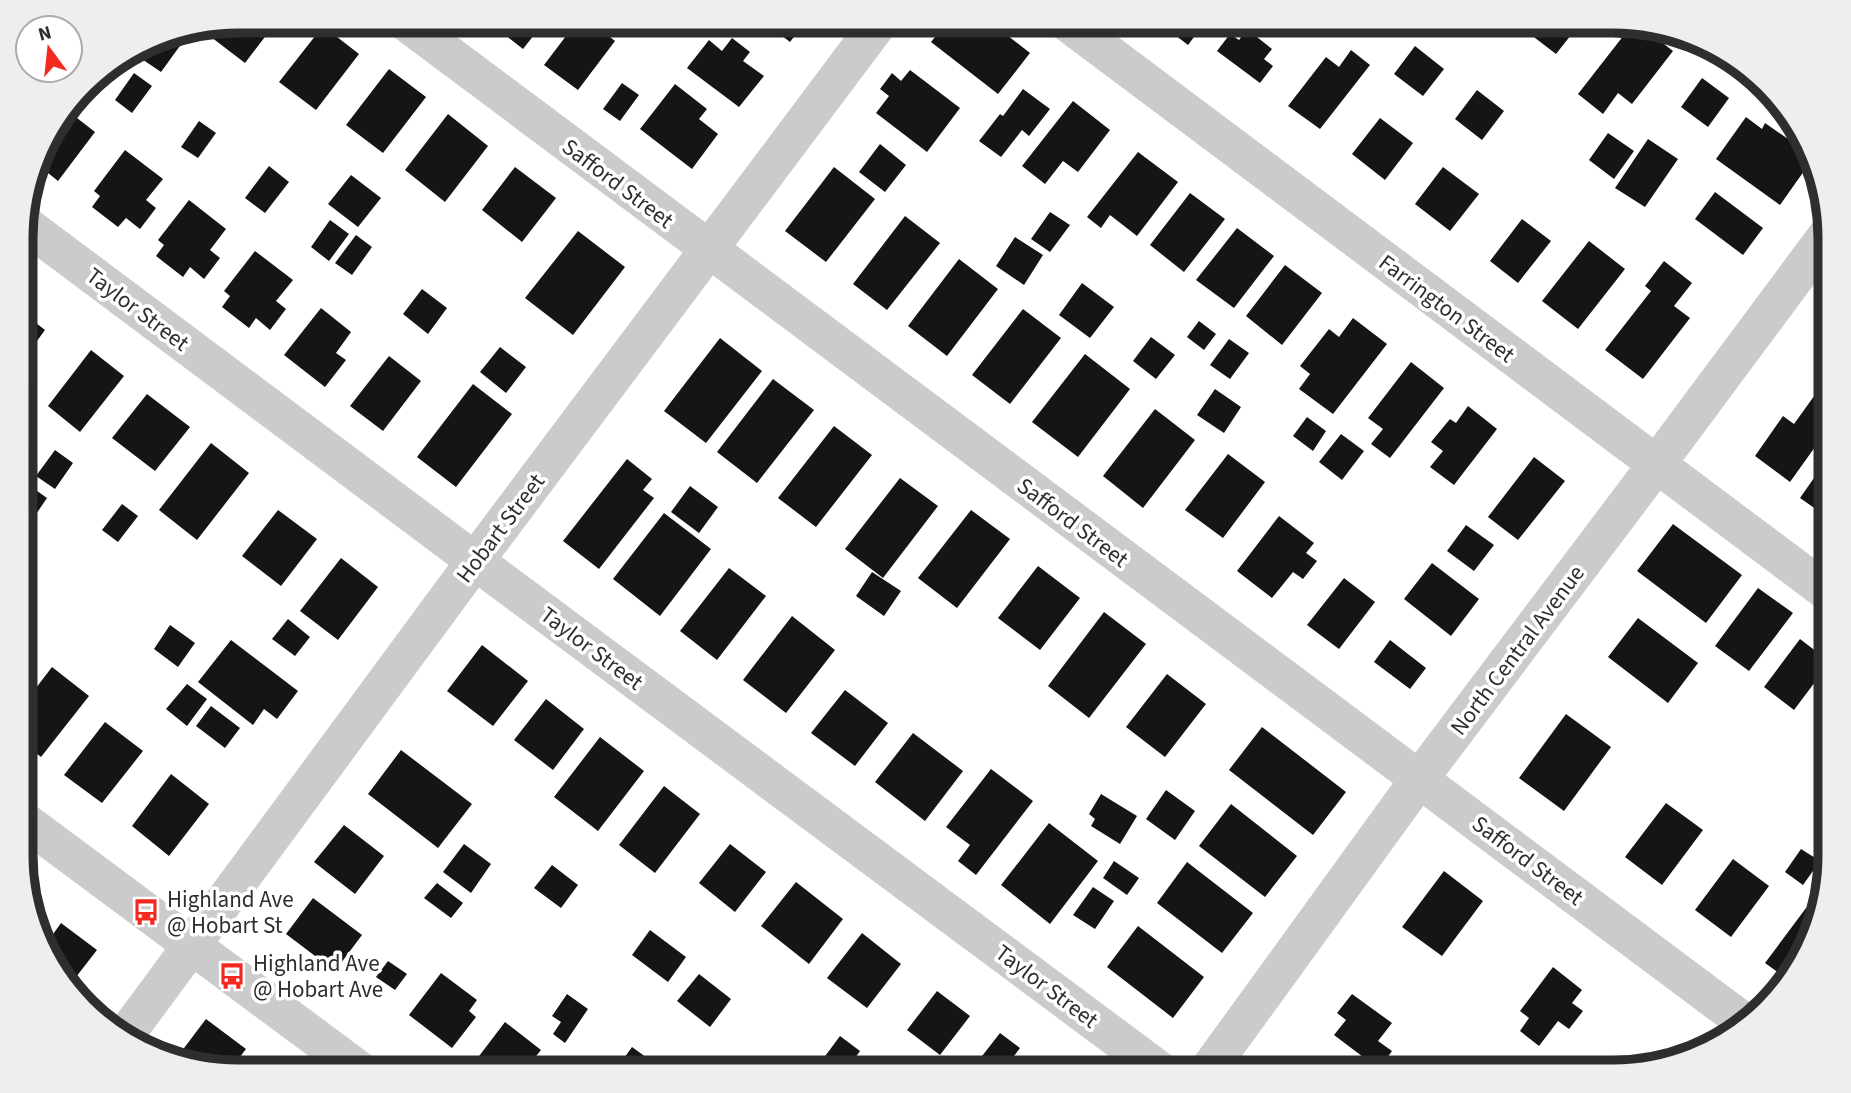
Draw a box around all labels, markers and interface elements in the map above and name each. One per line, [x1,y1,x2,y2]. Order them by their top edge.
north arrow [14,14,84,84]
text: N [35,19,55,49]
street label: Safford Street [555,130,681,236]
street label: Farrington Street [1372,246,1522,371]
street label: Taylor Street [79,260,196,359]
street label: Hobart Street [448,467,553,590]
street label: Safford Street [1010,469,1136,575]
street label: North Central Avenue [1442,558,1592,742]
street label: Taylor Street [533,599,650,698]
street label: Safford Street [1465,807,1591,913]
place label: Highland Ave @ Hobart St [167,883,294,942]
bus stop icon: Highland Ave @ Hobart St [131,897,161,927]
street label: Taylor Street [988,937,1105,1036]
place label: Highland Ave @ Hobart Ave [253,947,383,1006]
bus stop icon: Highland Ave @ Hobart Ave [217,961,247,991]

